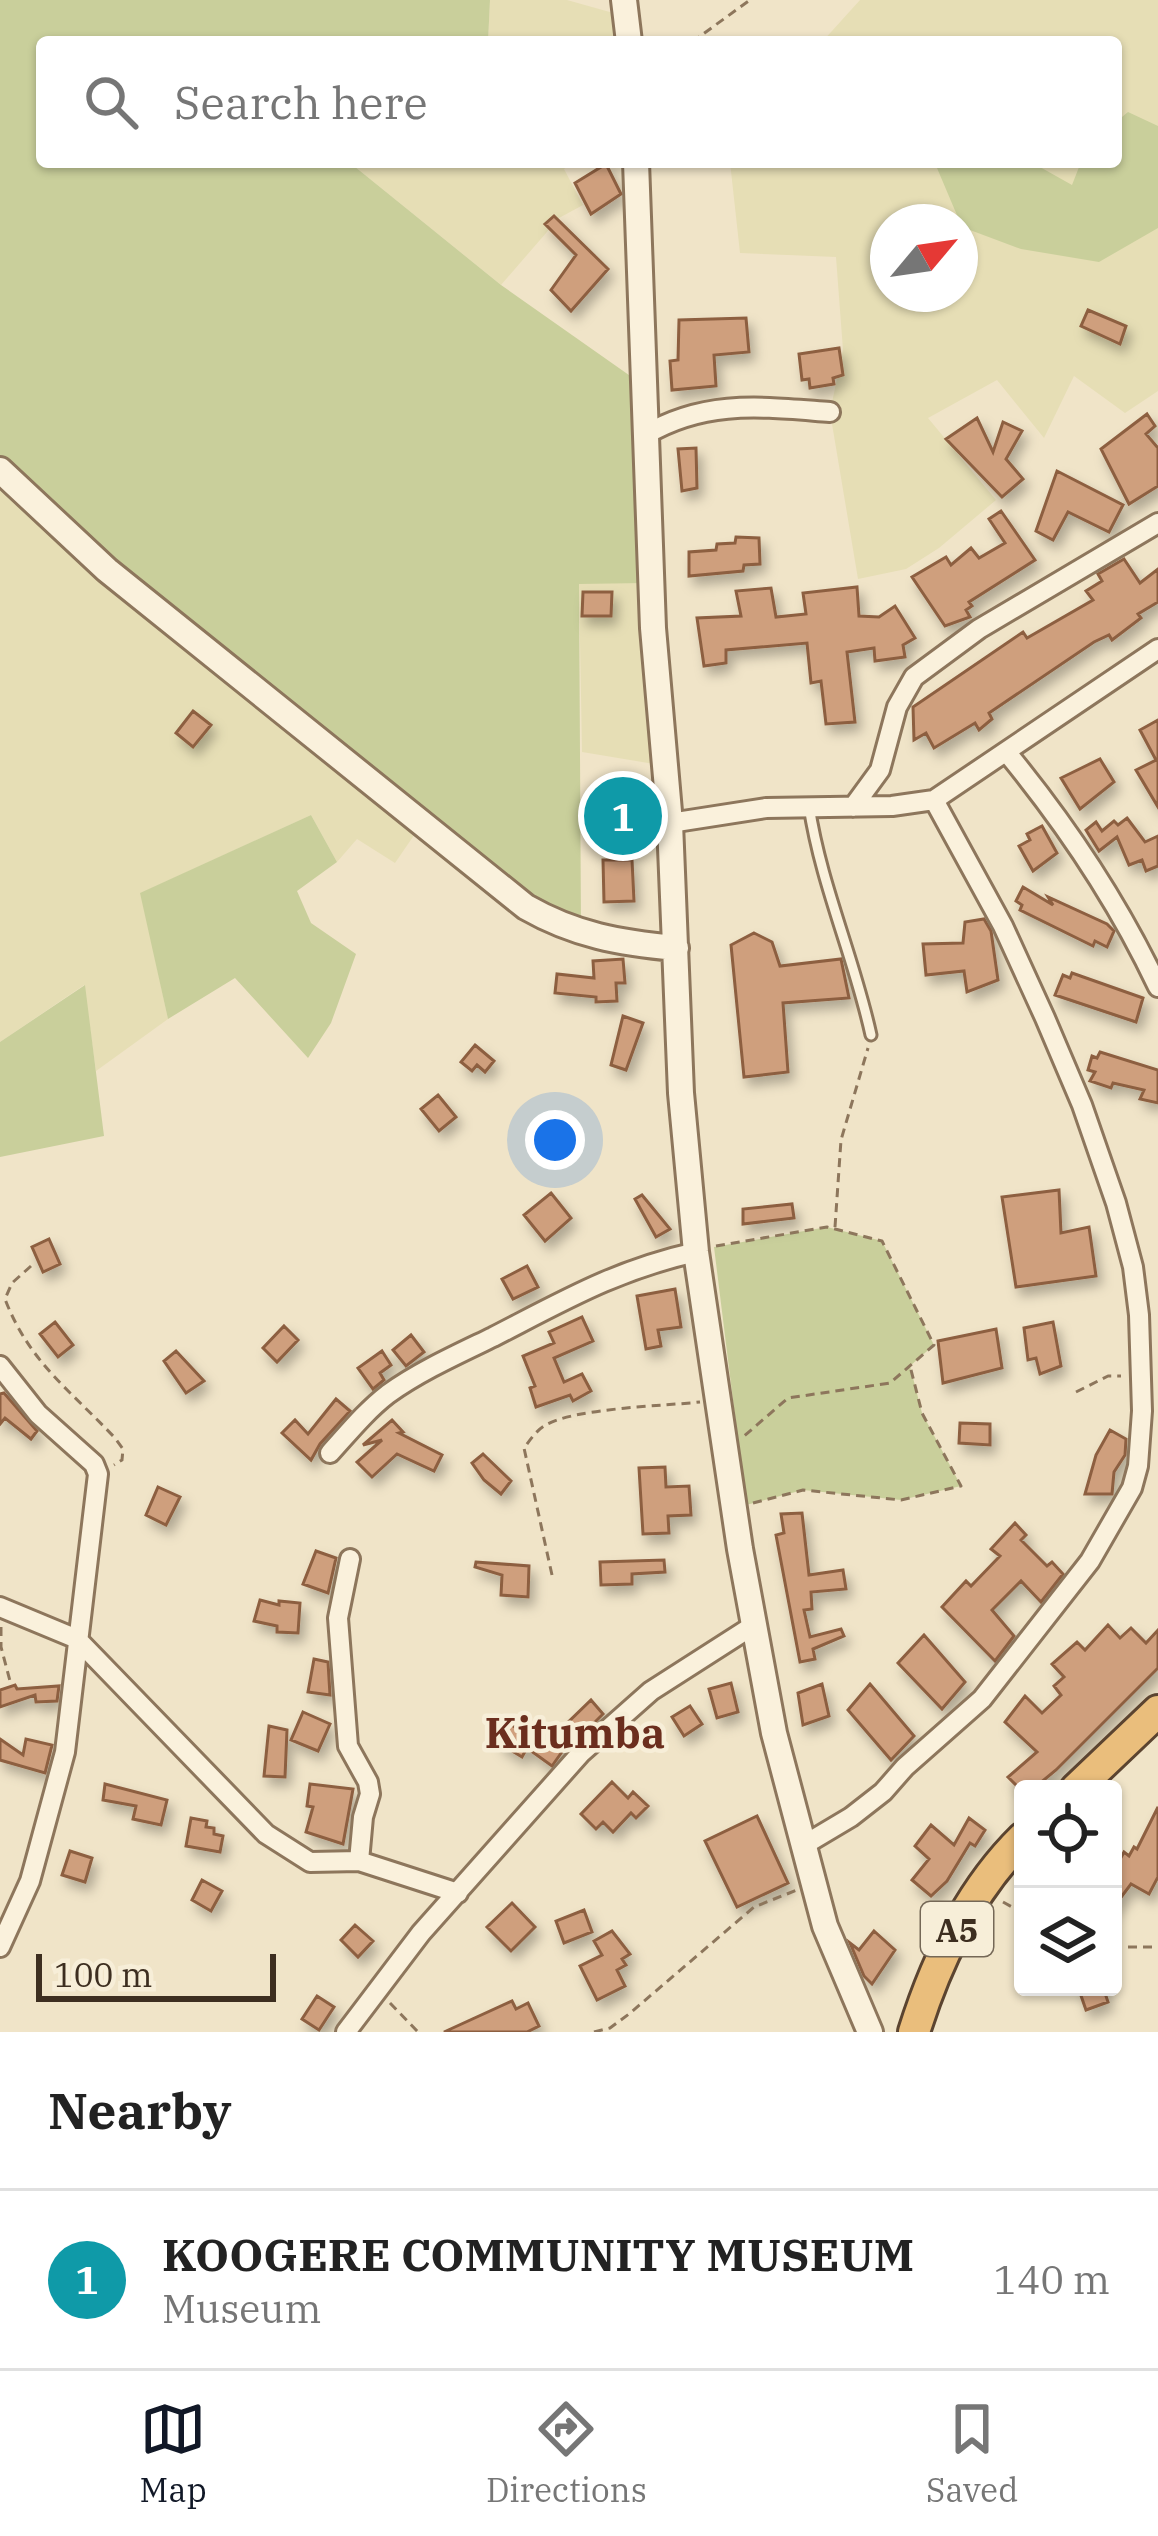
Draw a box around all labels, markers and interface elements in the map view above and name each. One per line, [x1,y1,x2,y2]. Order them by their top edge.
search box [36,36,1122,168]
icon: search [78,69,144,135]
text: Search here [174,73,428,131]
north arrow [870,204,978,312]
pin: 1 [584,771,662,861]
your location [525,1110,585,1170]
district label: Kitumba [485,1705,665,1760]
map controls [1014,1780,1122,1996]
button: locate [1014,1780,1122,1888]
button: layers [1014,1888,1122,1996]
road number: A5 [921,1902,993,1956]
scale bar [36,1948,276,2001]
text: 100 m [54,1953,153,1996]
text: Nearby [48,2077,232,2143]
text: KOOGERE COMMUNITY MUSEUM [162,2225,914,2283]
text: 1 [75,2254,99,2305]
text: 140 m [994,2254,1110,2305]
text: Museum [162,2283,321,2334]
tab: Map [140,2396,207,2511]
tab: Directions [486,2396,647,2511]
tab: Saved [926,2396,1018,2511]

